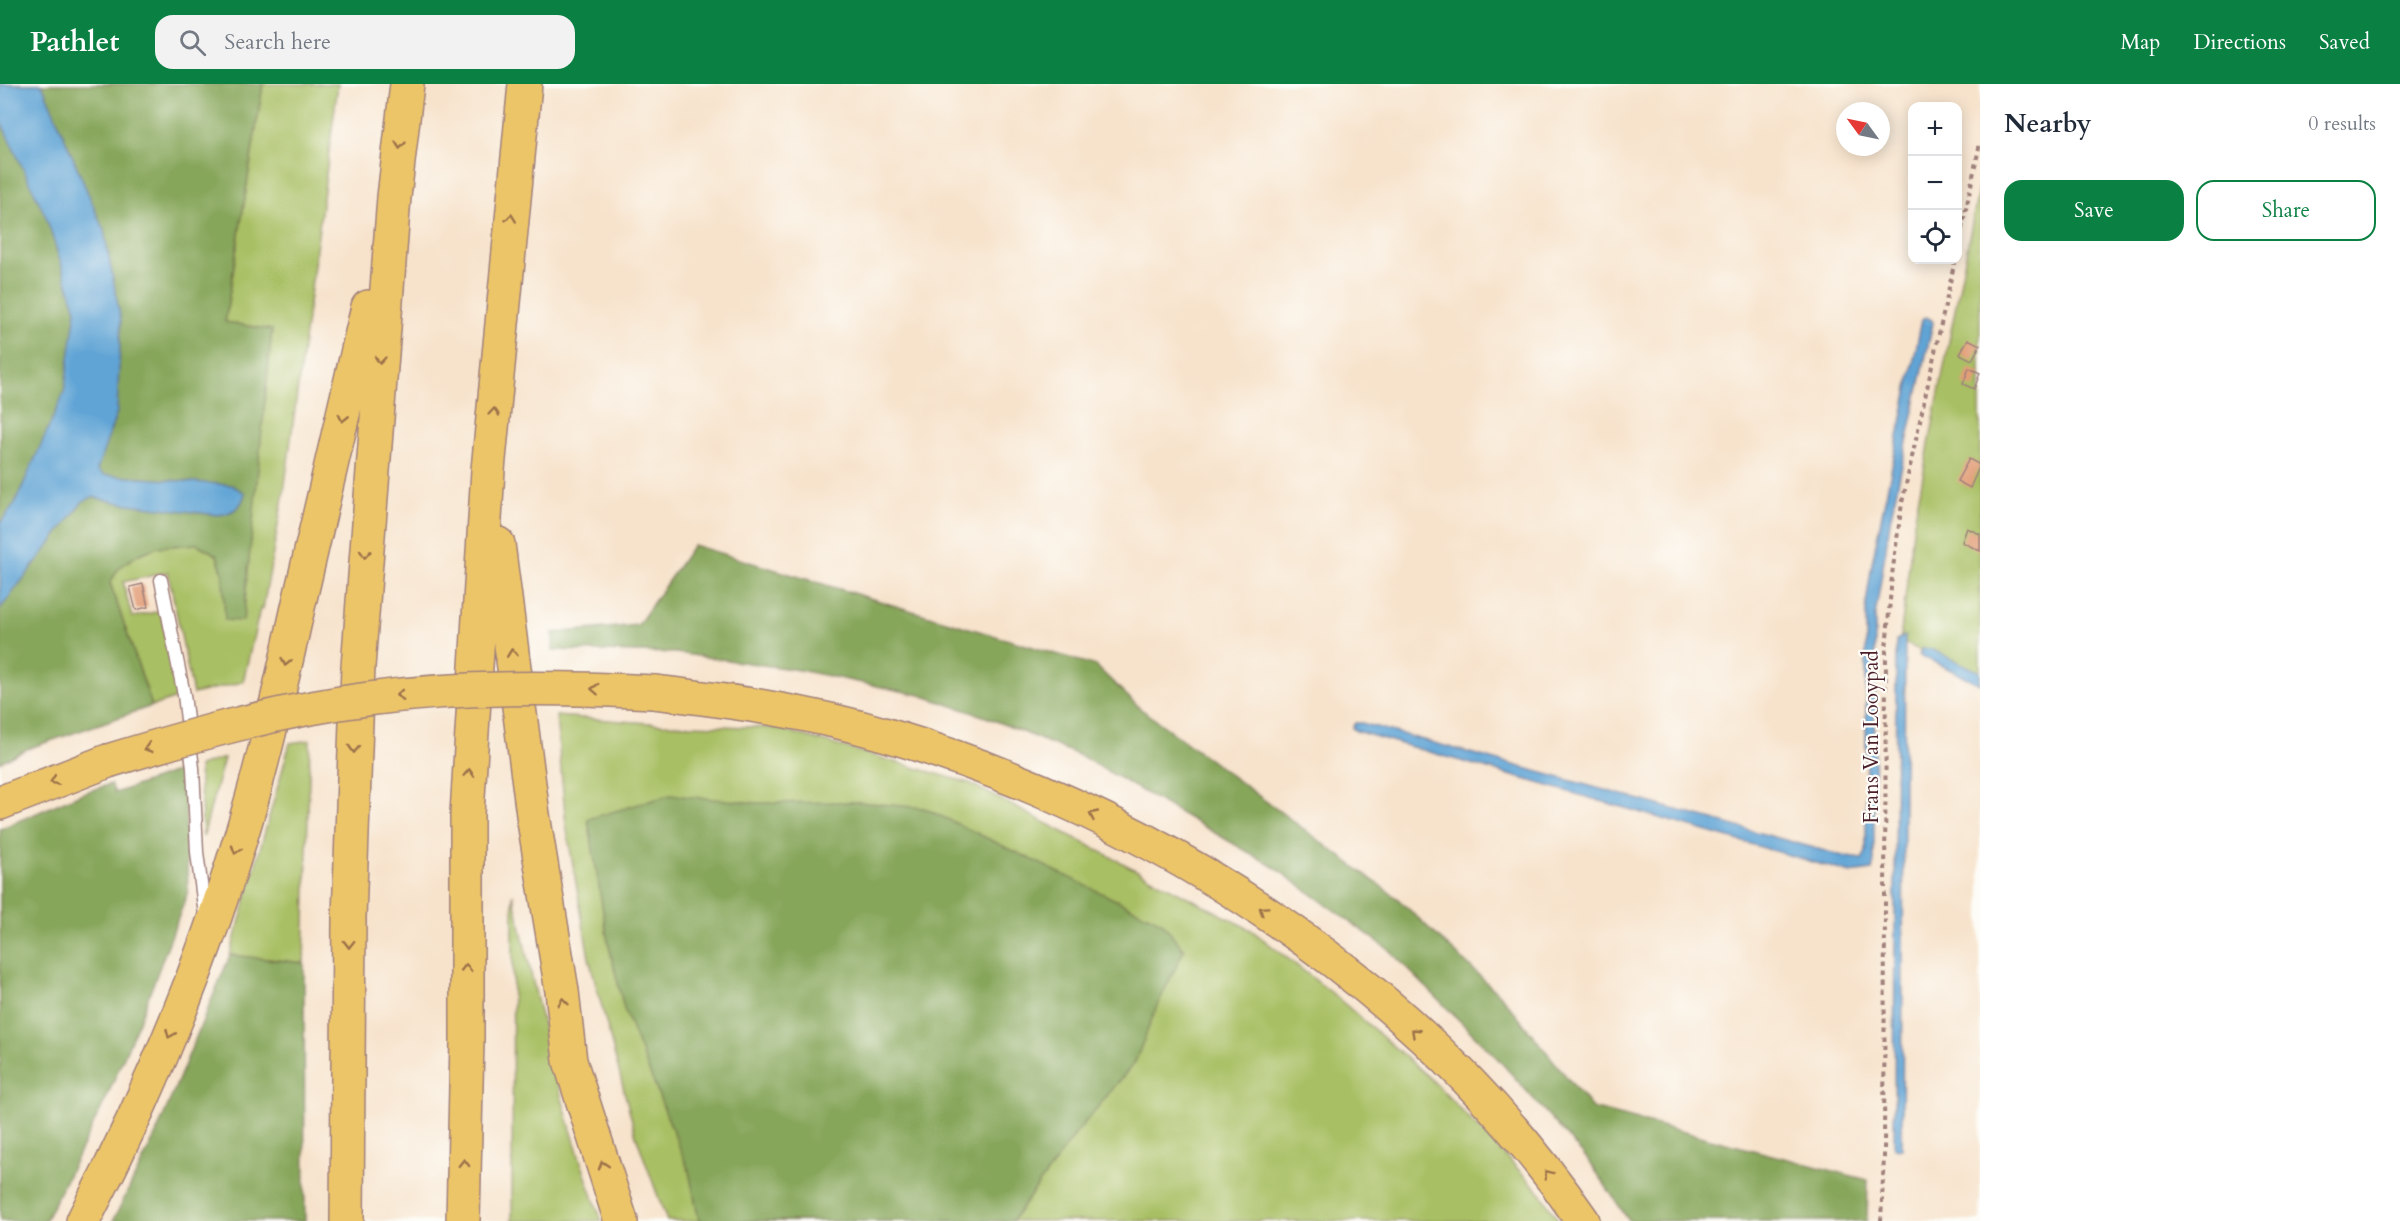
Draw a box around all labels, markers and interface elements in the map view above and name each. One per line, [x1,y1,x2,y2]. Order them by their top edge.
search box [155,15,575,69]
text: Pathlet [30,23,119,61]
icon: search [176,26,209,59]
text: Search here [224,27,331,57]
text: Map [2120,28,2160,57]
text: Directions [2193,28,2286,57]
text: Saved [2319,28,2370,57]
north arrow [1836,102,1890,156]
map controls [1908,102,1962,264]
button: + [1908,102,1962,156]
text: Nearby [2004,106,2092,141]
text: 0 results [2308,110,2376,137]
one-way arrow [394,140,407,149]
button: − [1908,156,1962,210]
button: Save [2004,180,2184,241]
button: Share [2196,180,2376,241]
button: locate [1908,210,1962,264]
one-way arrow [504,213,517,223]
one-way arrow [374,355,387,364]
one-way arrow [487,408,500,417]
one-way arrow [337,412,350,422]
one-way arrow [359,550,372,559]
one-way arrow [506,648,518,657]
street label: Frans Van Looypad [1857,650,1886,824]
one-way arrow [280,657,293,667]
one-way arrow [591,683,600,696]
one-way arrow [396,688,405,701]
one-way arrow [143,741,154,753]
one-way arrow [348,745,361,754]
one-way arrow [463,768,476,777]
one-way arrow [49,774,60,786]
one-way arrow [1088,811,1099,823]
one-way arrow [231,845,244,855]
one-way arrow [1259,906,1270,917]
one-way arrow [342,939,355,948]
one-way arrow [460,963,473,972]
one-way arrow [557,998,570,1007]
one-way arrow [165,1028,177,1039]
one-way arrow [1411,1028,1422,1039]
one-way arrow [458,1158,471,1167]
one-way arrow [598,1160,611,1171]
one-way arrow [1544,1170,1555,1181]

